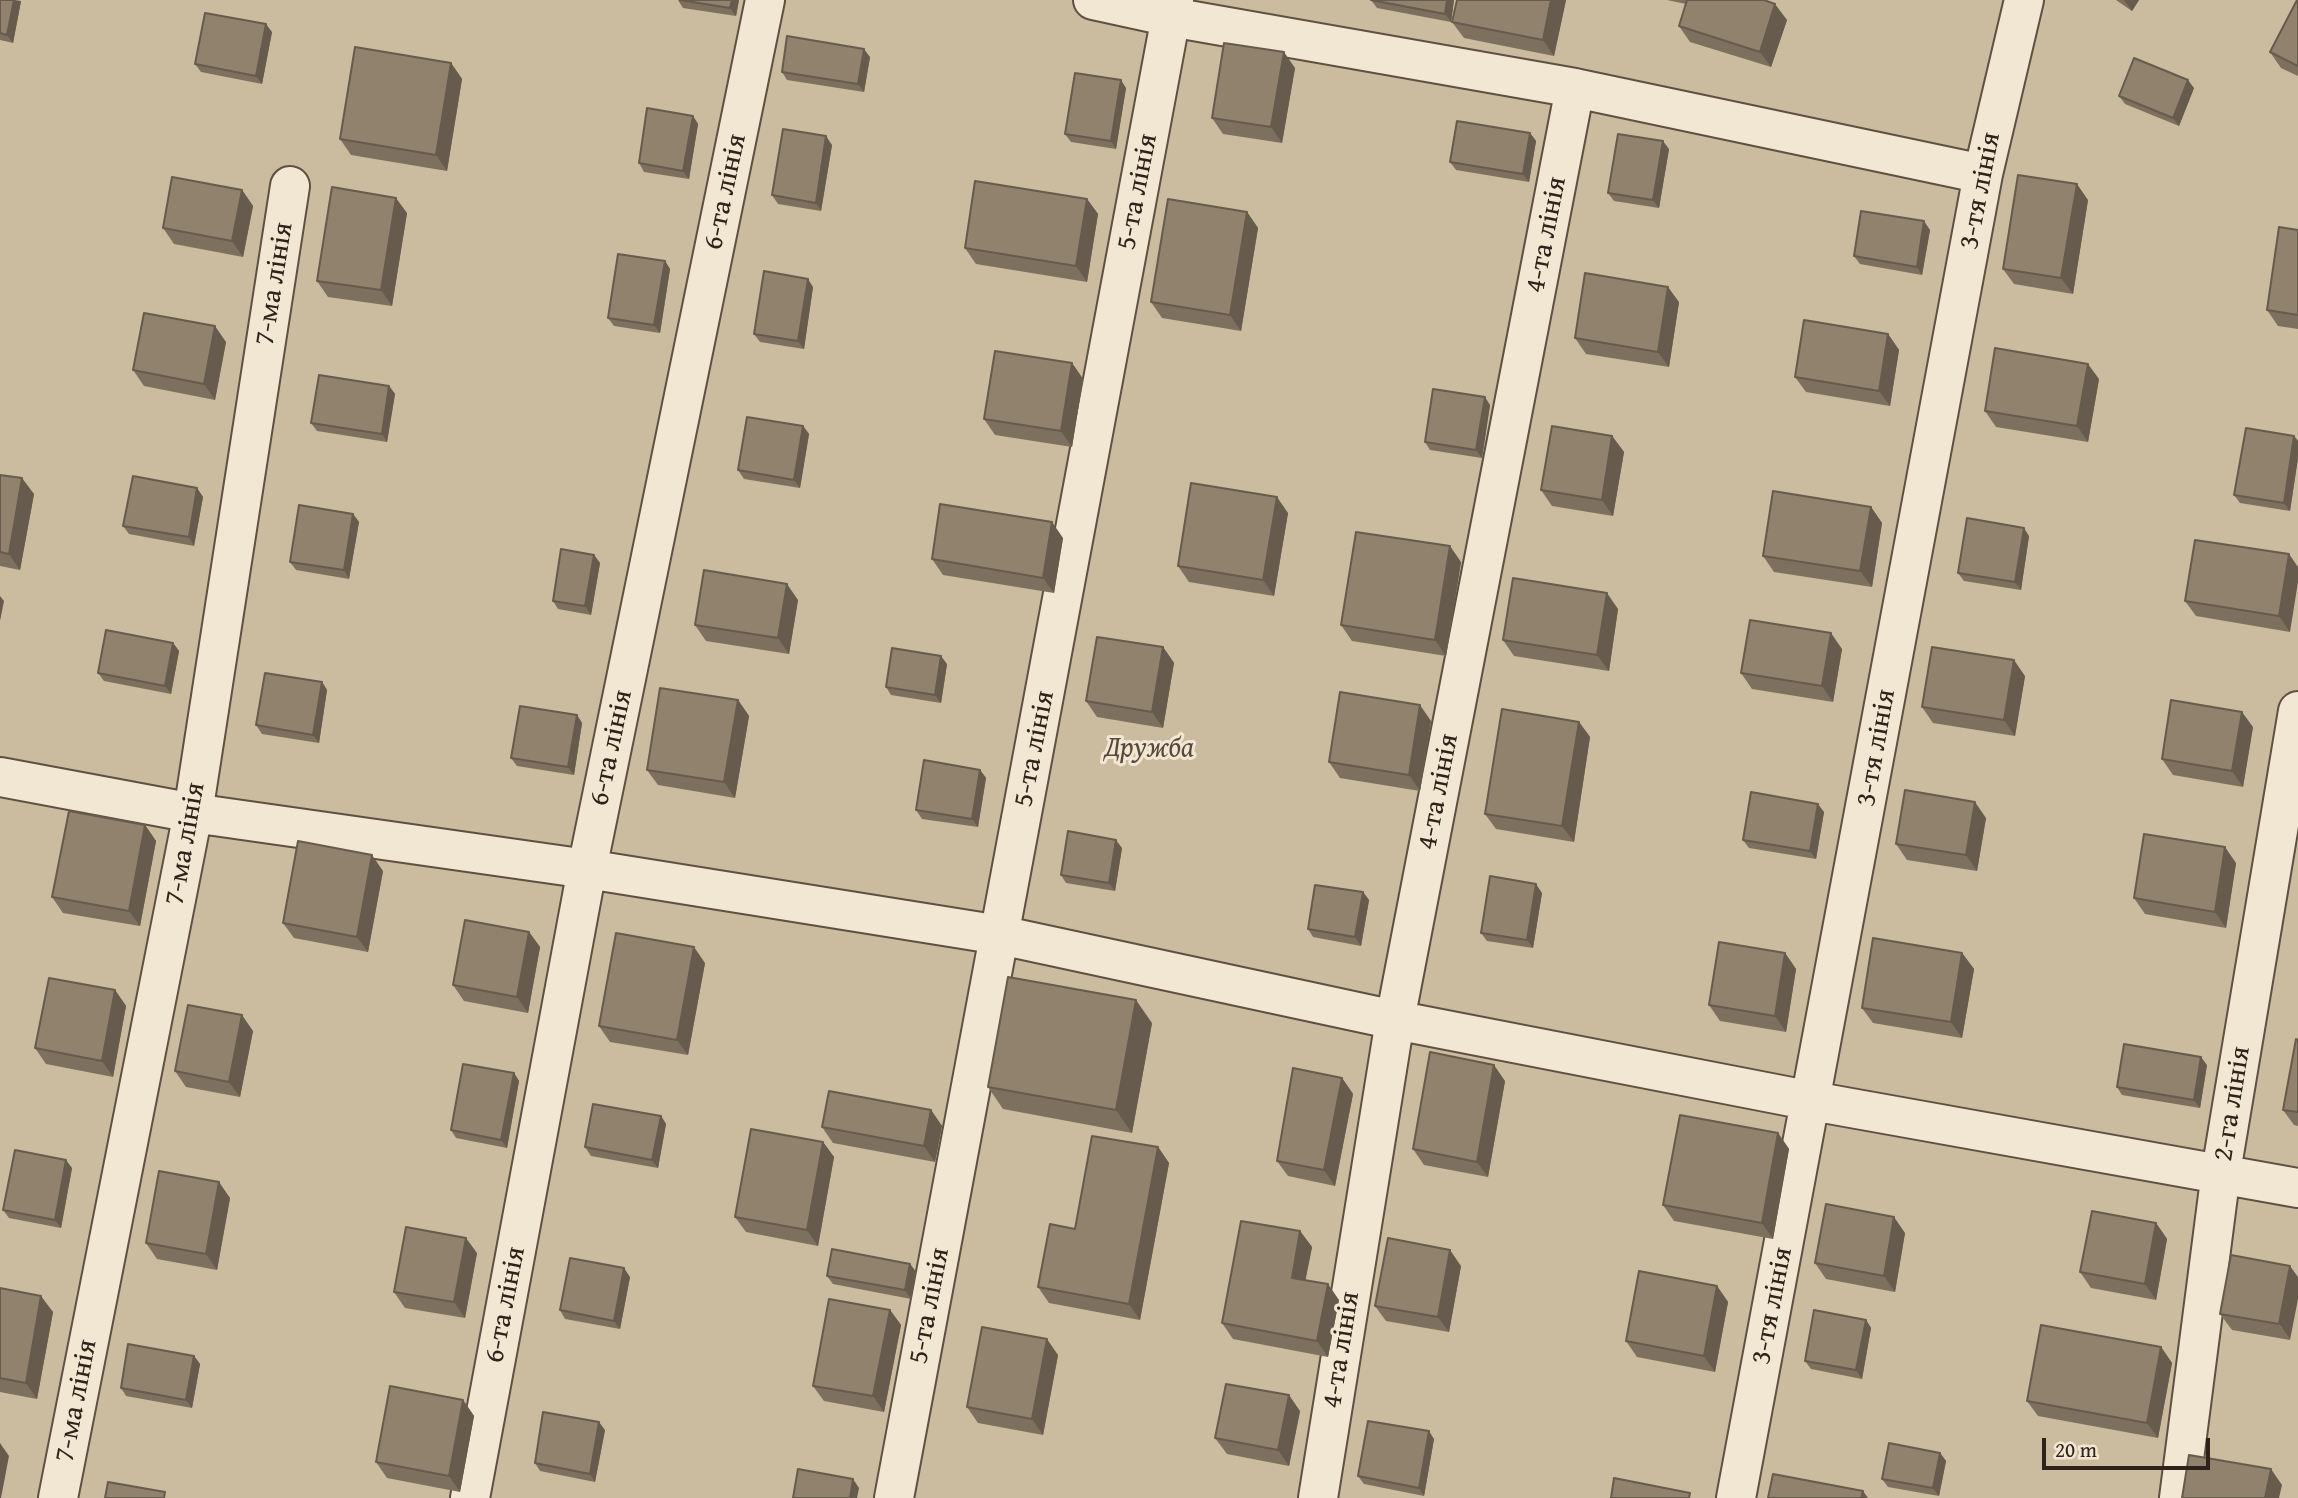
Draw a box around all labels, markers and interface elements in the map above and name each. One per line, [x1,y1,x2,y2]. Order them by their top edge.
street label: 3-тя лінія [1953,130,2009,252]
street label: 6-та лінія [697,131,755,253]
street label: 5-та лінія [1110,131,1166,253]
street label: 4-та лінія [1519,174,1575,296]
street label: 7-ма лінія [249,220,301,348]
street label: 6-та лінія [583,687,641,809]
street label: 3-тя лінія [1850,687,1904,809]
street label: 5-та лінія [1007,688,1063,810]
street label: 4-та лінія [1411,731,1467,853]
park label: Дружба [1104,732,1194,766]
street label: 7-ма лінія [159,780,213,908]
street label: 2-га лінія [2207,1044,2259,1164]
street label: 6-та лінія [478,1244,534,1366]
street label: 5-та лінія [902,1245,958,1367]
street label: 3-тя лінія [1745,1245,1801,1367]
street label: 4-та лінія [1316,1289,1368,1411]
street label: 7-ма лінія [49,1337,105,1465]
scale bar [2046,1424,2214,1468]
text: 20 m [2055,1434,2097,1465]

